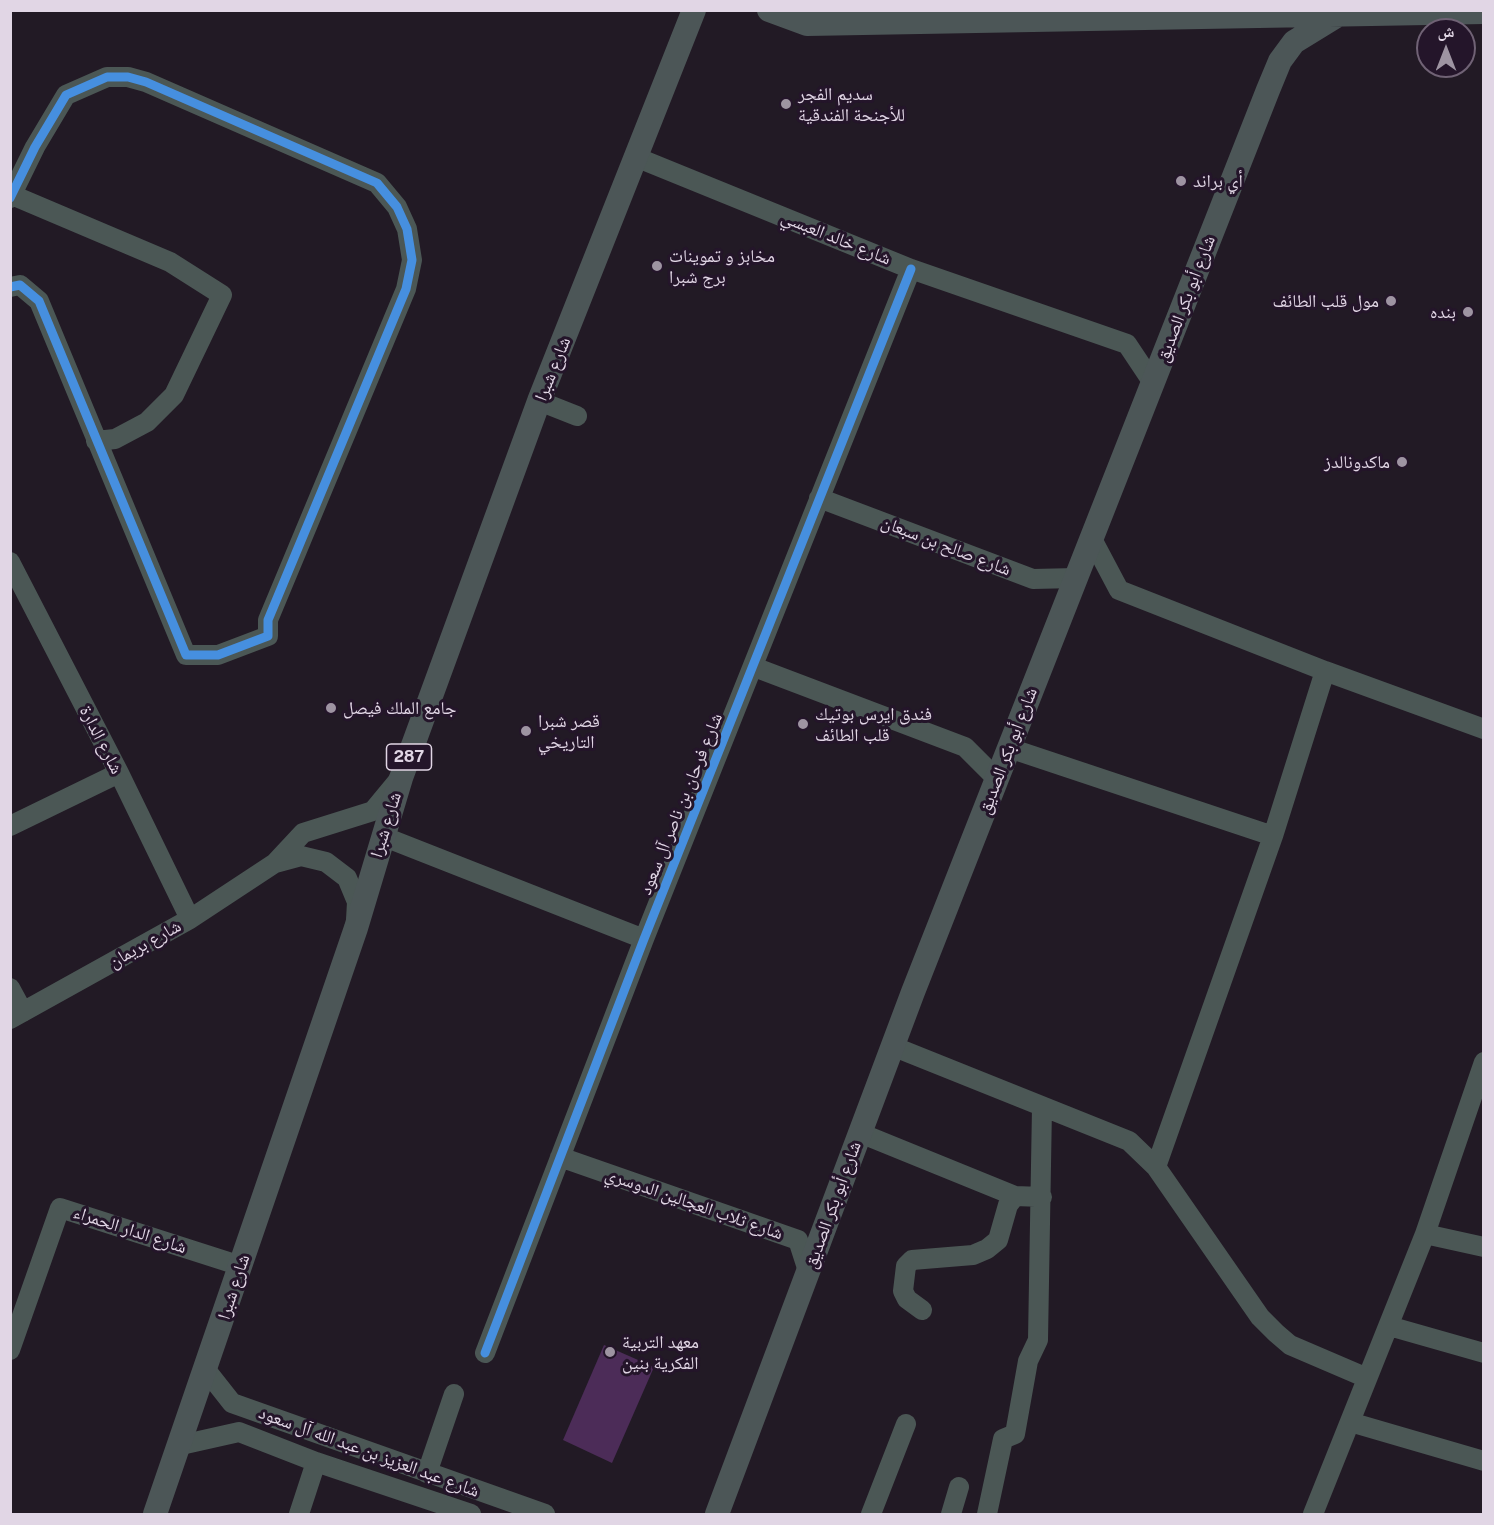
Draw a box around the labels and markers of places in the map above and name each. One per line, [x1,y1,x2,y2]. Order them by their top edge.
place label: سديم الفجر للأجنحة الفندقية [798,83,905,125]
marker: سديم الفجر للأجنحة الفندقية [779,97,793,111]
place label: أي براند [1193,170,1243,192]
marker: أي براند [1174,174,1188,188]
place label: مخابز و تموينات برج شبرا [669,245,775,288]
marker: مخابز و تموينات برج شبرا [650,259,664,273]
place label: مول قلب الطائف [1273,290,1379,312]
marker: مول قلب الطائف [1384,294,1398,308]
place label: بنده [1430,301,1456,323]
marker: بنده [1461,305,1475,319]
place label: ماكدونالدز [1324,451,1390,473]
marker: ماكدونالدز [1395,455,1409,469]
place label: جامع الملك فيصل [343,697,456,719]
marker: جامع الملك فيصل [324,701,338,715]
place label: فندق ايرس بوتيك قلب الطائف [815,703,932,746]
place label: قصر شبرا التاريخي [538,710,600,752]
marker: فندق ايرس بوتيك قلب الطائف [796,717,810,731]
marker: قصر شبرا التاريخي [519,724,533,738]
place label: معهد التربية الفكرية بنين [622,1331,699,1374]
marker: معهد التربية الفكرية بنين [603,1345,617,1359]

